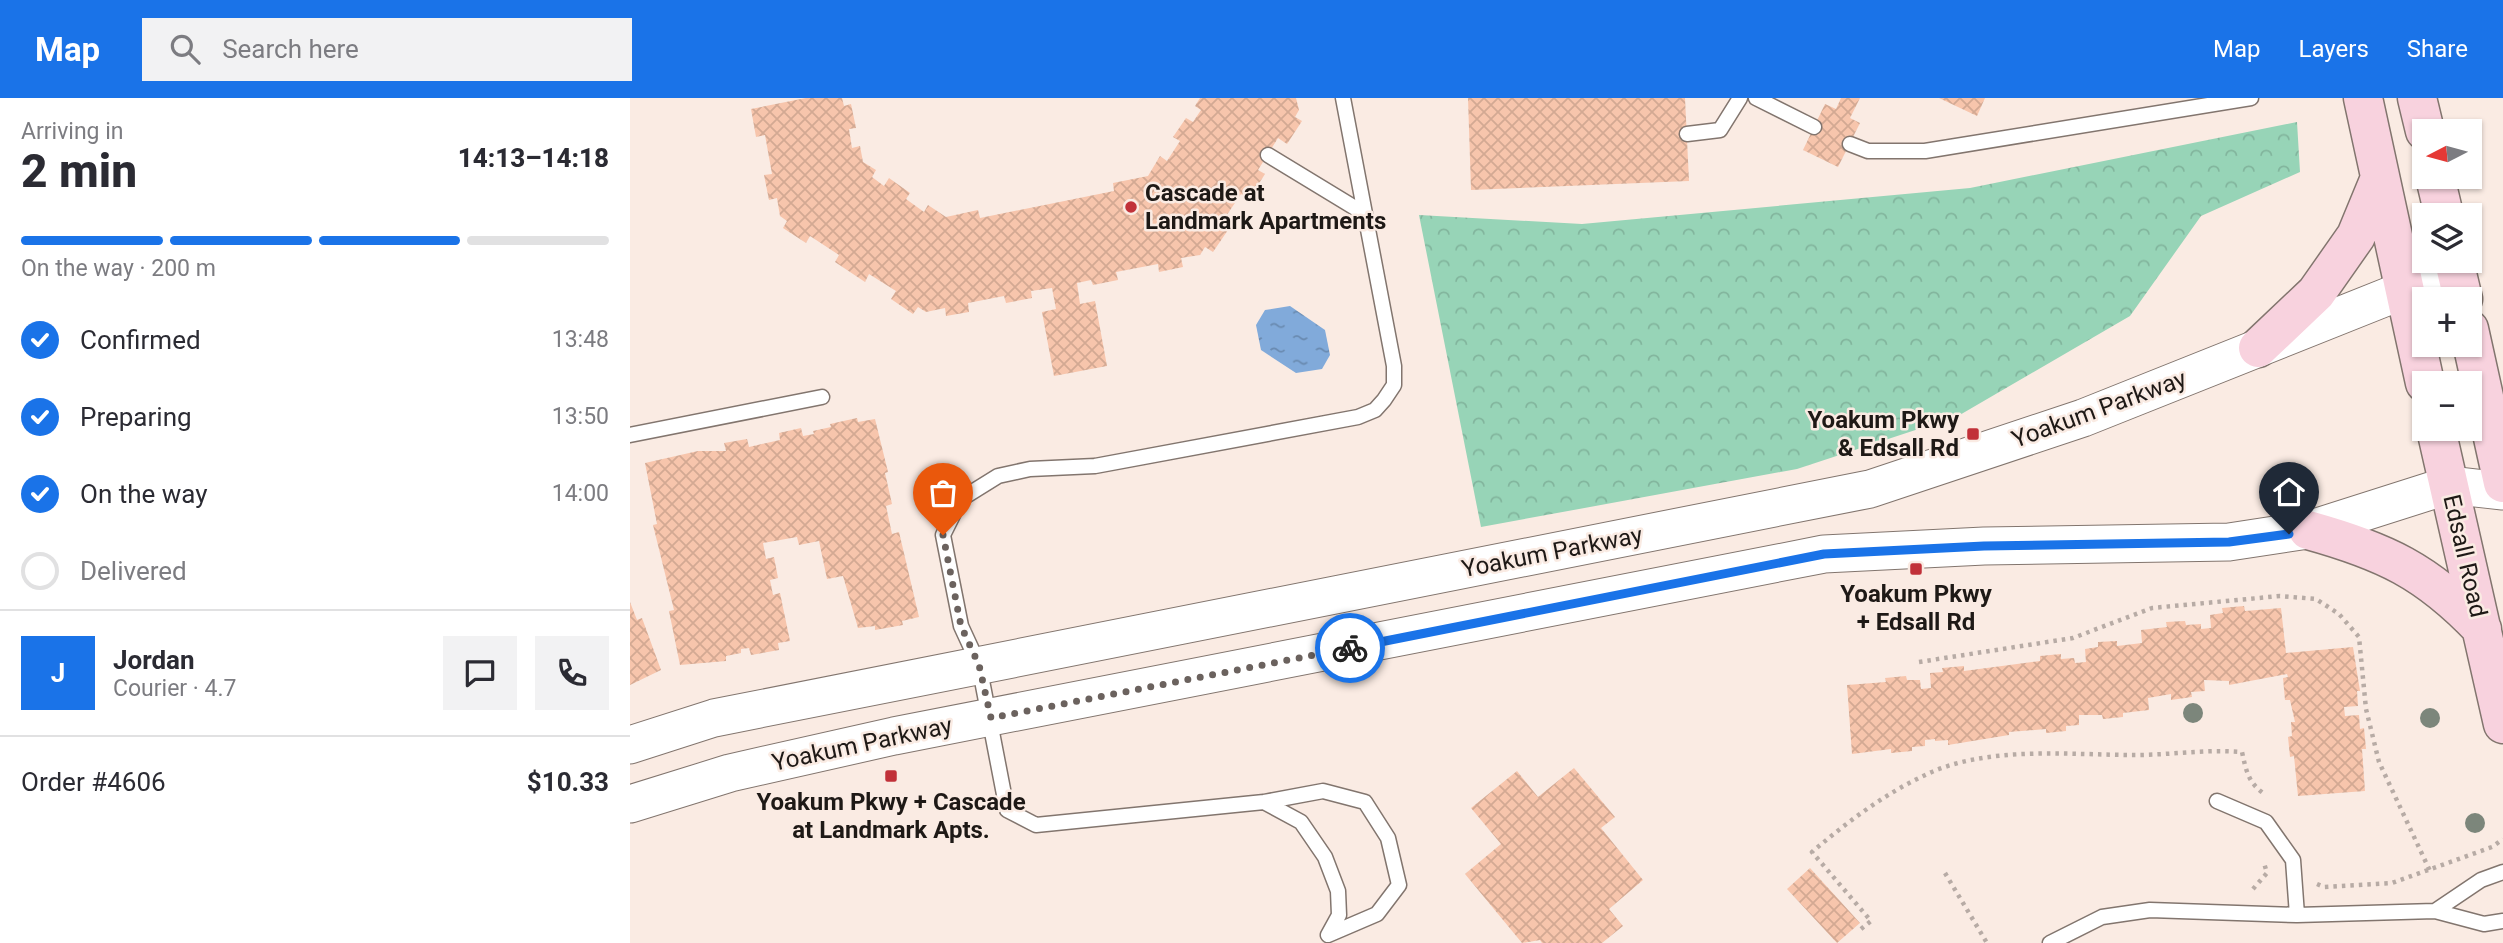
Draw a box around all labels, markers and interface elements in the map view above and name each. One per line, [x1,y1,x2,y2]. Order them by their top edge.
search box [142,18,632,81]
text: Map [35,30,100,69]
icon: search [166,30,204,68]
text: Search here [222,34,359,64]
text: Map [2213,35,2261,63]
text: Layers [2299,35,2369,63]
text: Share [2407,35,2468,63]
text: Arriving in [21,118,124,145]
north arrow [2412,119,2482,189]
map controls [2412,119,2482,441]
text: 14:13–14:18 [458,143,609,173]
text: 2 min [21,144,137,198]
place label: Cascade at Landmark Apartments [1145,179,1386,235]
marker: Cascade at Landmark Apartments [1123,199,1139,215]
button: layers [2412,203,2482,273]
text: On the way · 200 m [21,255,216,282]
button: + [2412,287,2482,357]
icon: check [21,321,59,359]
text: Confirmed [80,325,201,355]
text: 13:48 [552,326,609,353]
street label: Yoakum Parkway [2008,364,2191,454]
button: − [2412,371,2482,441]
icon: check [21,398,59,436]
text: Preparing [80,402,192,432]
text: 13:50 [552,403,609,430]
place label: Yoakum Pkwy & Edsall Rd [1808,406,1960,462]
marker: Yoakum Pkwy & Edsall Rd [1965,426,1981,442]
pin [2259,462,2319,534]
pin [913,463,973,535]
icon: home [2270,473,2308,511]
icon: bag [924,474,962,512]
icon: check [21,475,59,513]
text: On the way [80,479,208,509]
text: 14:00 [552,480,609,507]
street label: Edsall Road [2437,492,2493,620]
street label: Yoakum Parkway [1459,521,1645,583]
text: Delivered [80,556,187,586]
marker: Yoakum Pkwy + Edsall Rd [1908,561,1924,577]
place label: Yoakum Pkwy + Edsall Rd [1840,580,1993,636]
courier [1315,613,1385,683]
icon: bike [1331,629,1369,667]
button: chat [443,636,517,710]
button: phone [535,636,609,710]
text: Jordan [113,645,195,675]
text: J [51,658,65,688]
text: Courier · 4.7 [113,675,236,702]
street label: Yoakum Parkway [769,711,955,777]
text: Order #4606 [21,767,166,797]
text: $10.33 [527,767,609,797]
marker: Yoakum Pkwy + Cascade at Landmark Apts. [883,768,899,784]
place label: Yoakum Pkwy + Cascade at Landmark Apts. [756,788,1026,844]

